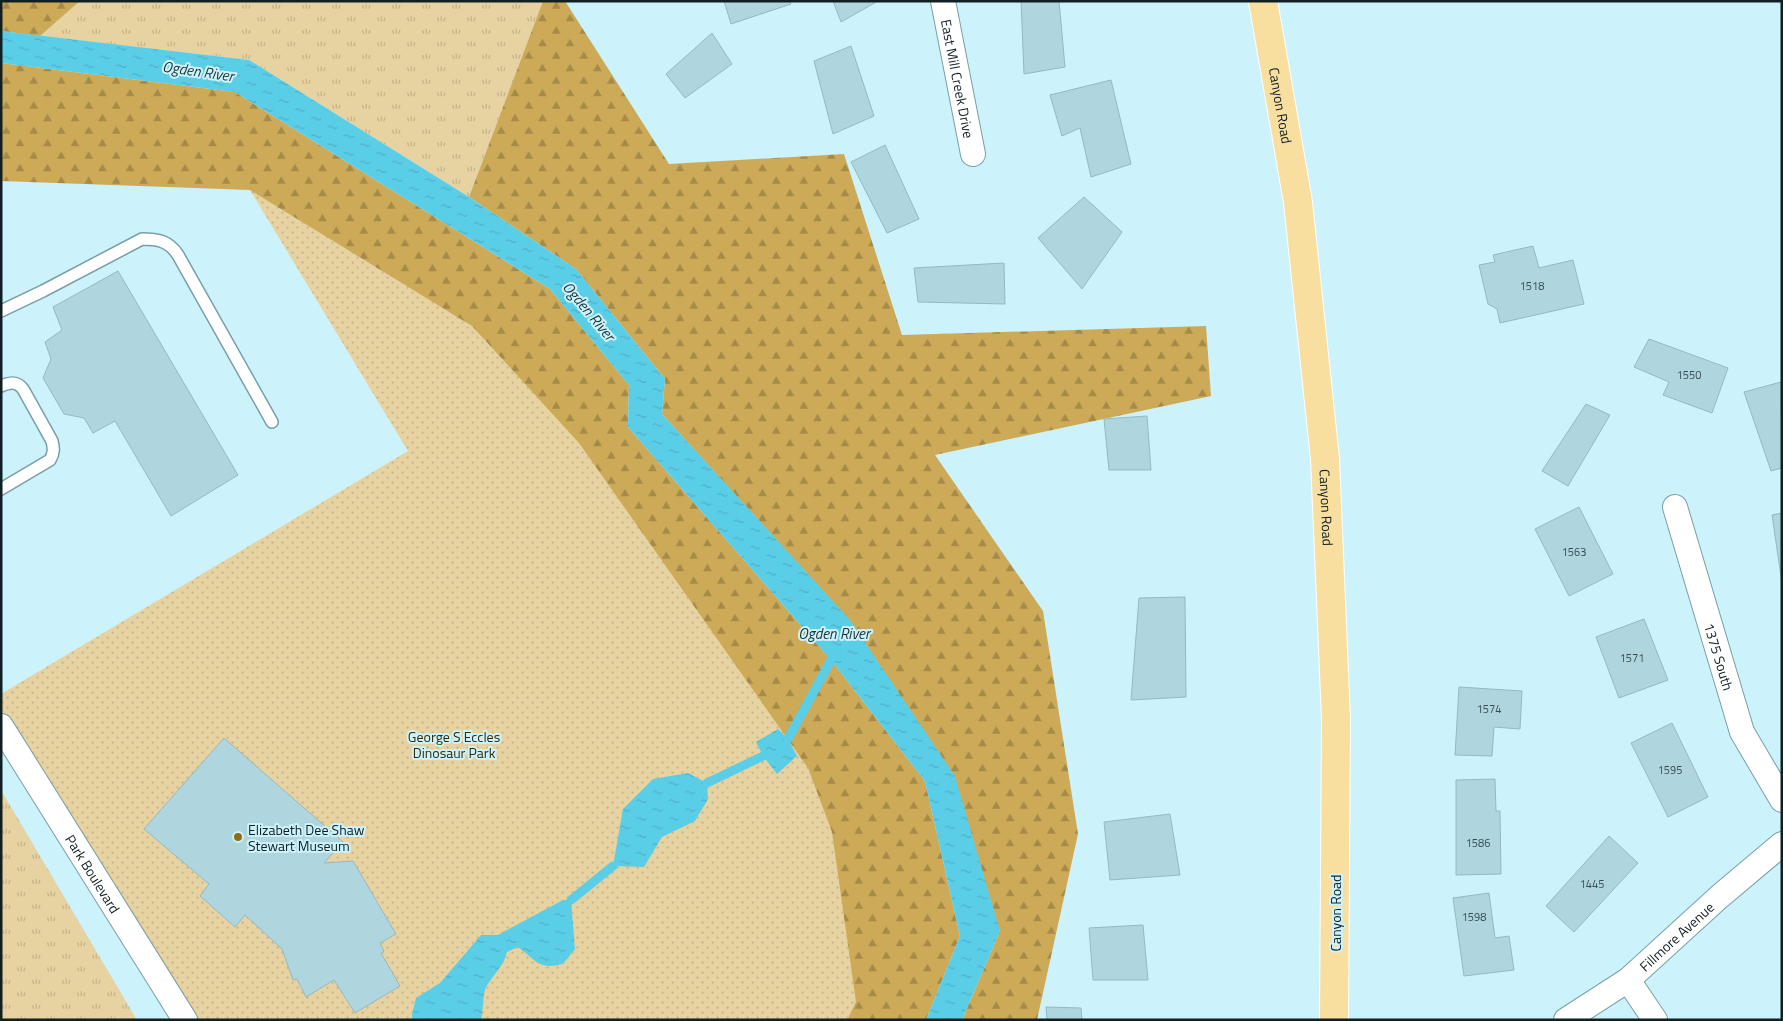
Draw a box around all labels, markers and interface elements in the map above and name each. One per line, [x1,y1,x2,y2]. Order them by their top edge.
street label: East Mill Creek Drive [936,17,980,140]
water label: Ogden River [161,55,237,88]
street label: Canyon Road [1264,66,1298,145]
water label: Ogden River [557,276,622,347]
house number: 1518 [1520,278,1544,294]
house number: 1550 [1677,367,1701,383]
street label: Canyon Road [1315,469,1339,546]
house number: 1563 [1562,544,1586,560]
street label: 1375 South [1700,620,1739,693]
water label: Ogden River [798,622,872,645]
house number: 1571 [1620,650,1644,666]
house number: 1574 [1477,701,1501,717]
park label: George S Eccles Dinosaur Park [408,726,500,763]
house number: 1595 [1658,762,1682,778]
place label: Elizabeth Dee Shaw Stewart Museum [248,819,365,856]
street label: Park Boulevard [61,830,126,917]
marker: Elizabeth Dee Shaw Stewart Museum [232,831,244,843]
house number: 1586 [1466,835,1490,851]
street label: Canyon Road [1325,875,1346,952]
house number: 1445 [1580,876,1604,892]
street label: Fillmore Avenue [1634,896,1718,976]
house number: 1598 [1462,909,1486,925]

